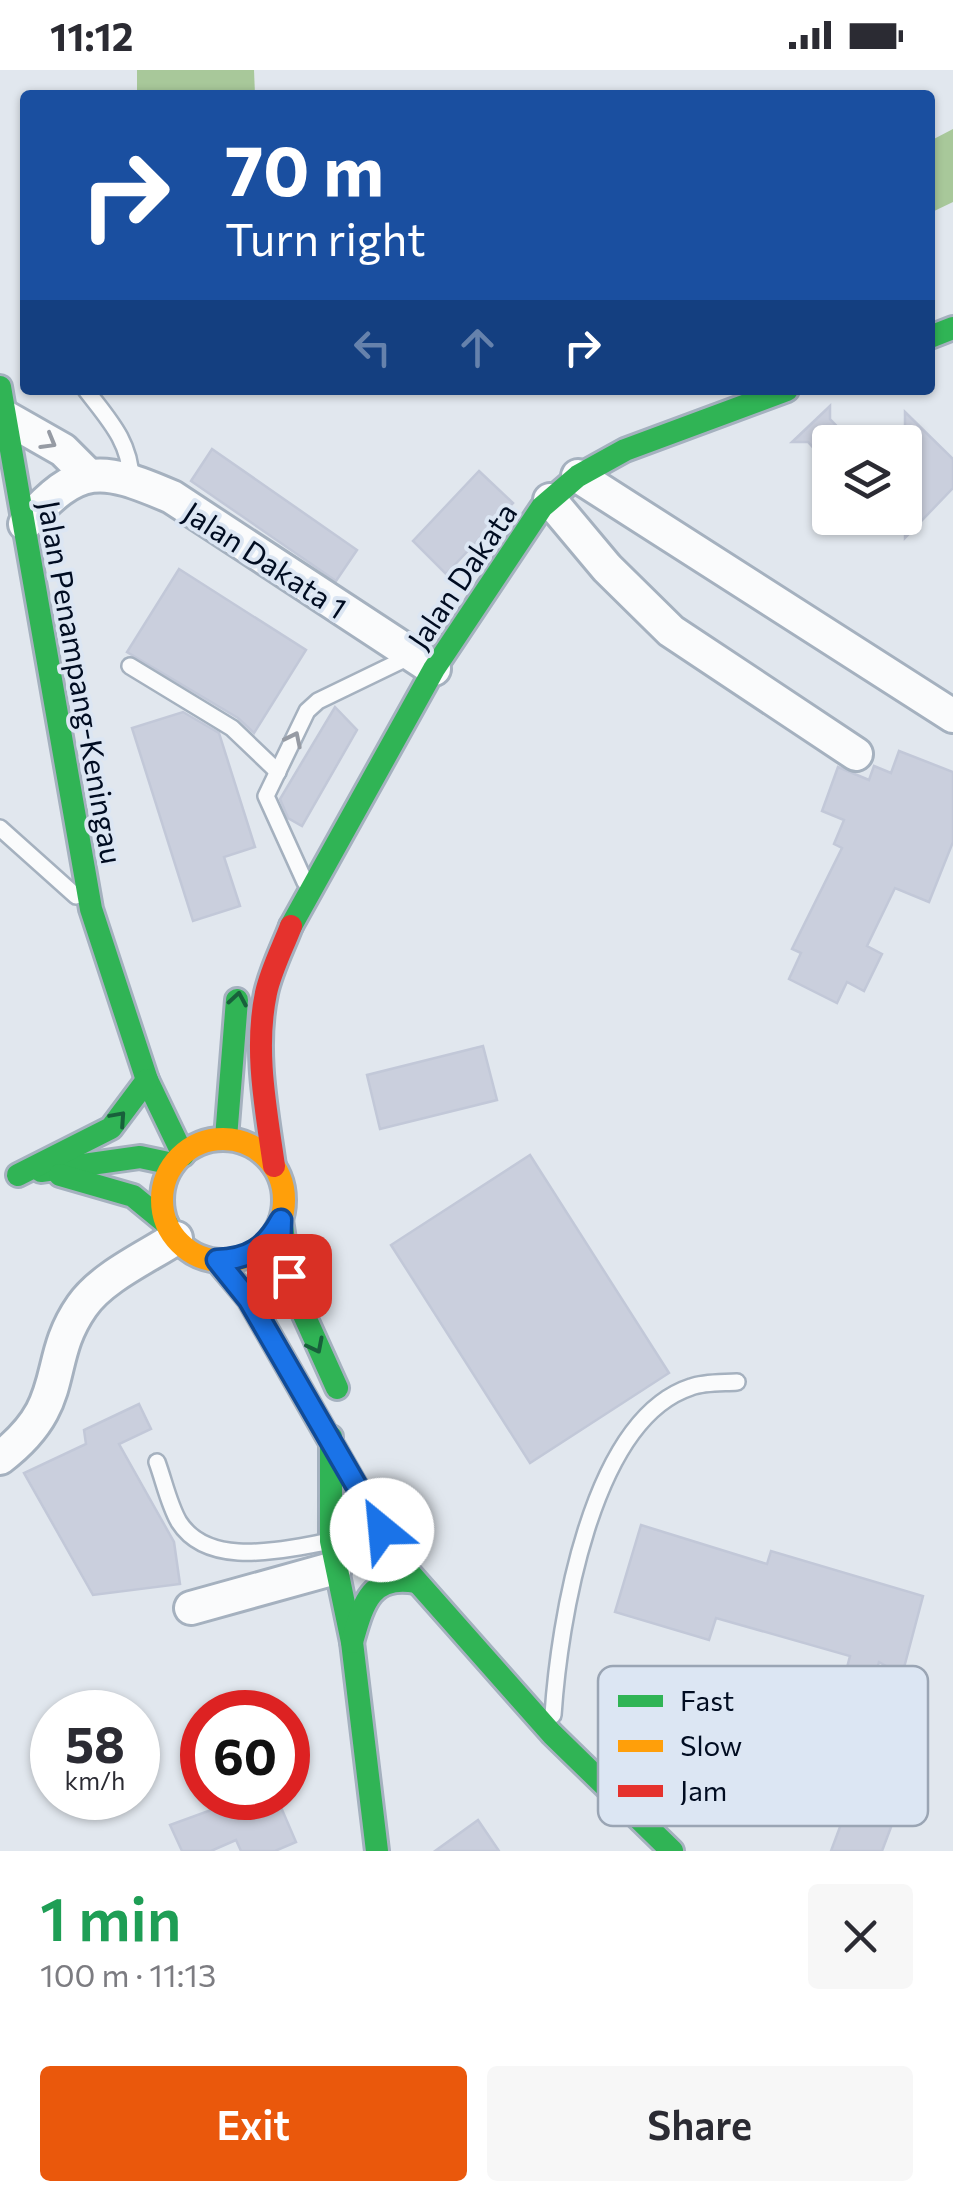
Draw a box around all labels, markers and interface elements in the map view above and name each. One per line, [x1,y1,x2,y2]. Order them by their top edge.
text: 11:12 [50,12,133,59]
text: 70 m [225,125,384,210]
icon: right [60,130,190,260]
text: Turn right [225,210,426,265]
icon: left [345,320,400,375]
icon: ahead [450,320,505,375]
icon: right [555,320,610,375]
map controls [812,425,922,535]
button: layers [812,425,922,535]
one-way arrow [38,430,56,449]
street label: Jalan Dakata 1 [178,493,354,625]
street label: Jalan Dakata [399,495,523,655]
street label: Jalan Penampang-Keningau [32,497,132,867]
one-way arrow [282,731,301,749]
one-way arrow [227,991,248,1007]
one-way arrow [107,1111,125,1130]
pin [247,1234,332,1319]
icon: arrive [262,1249,317,1304]
one-way arrow [304,1336,324,1354]
position arrow [330,1478,434,1582]
legend [598,1666,928,1826]
text: Fast [680,1683,734,1717]
speed limit sign: 60 [180,1690,310,1820]
text: 58 [65,1712,125,1773]
text: Slow [680,1728,742,1762]
text: km/h [65,1765,125,1795]
text: Jam [680,1773,727,1807]
text: 1 min [40,1880,181,1953]
button: close [808,1884,913,1989]
text: 100 m · 11:13 [40,1954,216,1994]
button: Exit [40,2066,467,2181]
button: Share [487,2066,913,2181]

